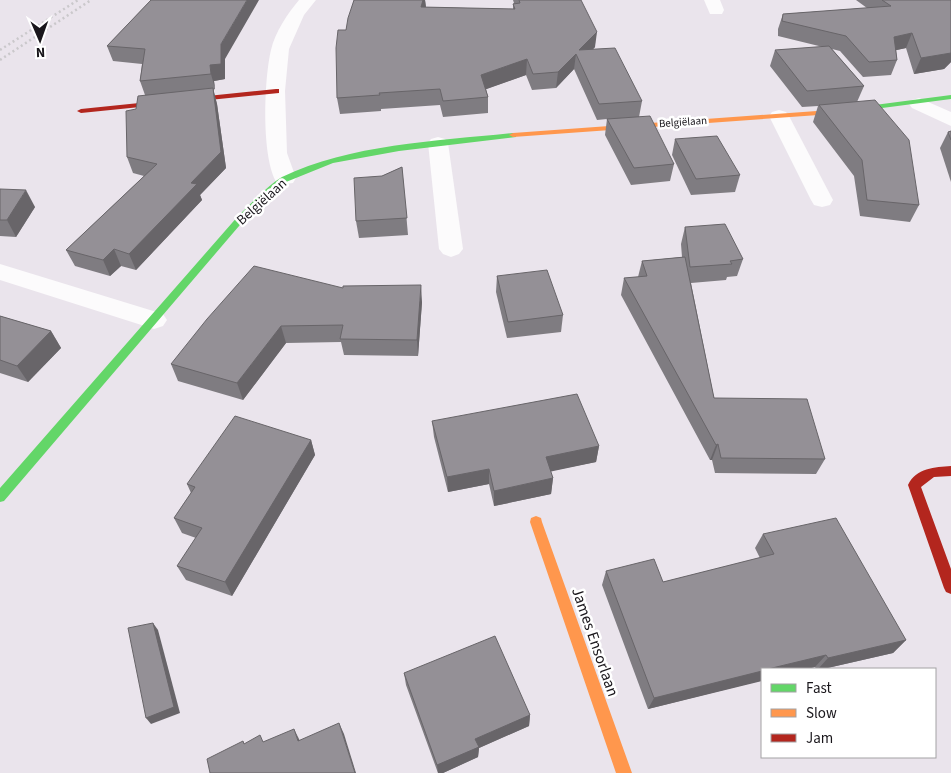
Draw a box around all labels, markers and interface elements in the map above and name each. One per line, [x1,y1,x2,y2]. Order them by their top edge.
north arrow [15,15,65,65]
text: N [35,42,45,62]
street label: Belgiëlaan [658,113,708,131]
street label: Belgiëlaan [232,174,292,230]
street label: James Ensorlaan [566,585,624,699]
legend [761,668,936,758]
text: Fast [806,678,832,699]
text: Slow [806,703,837,724]
text: Jam [806,728,833,749]

